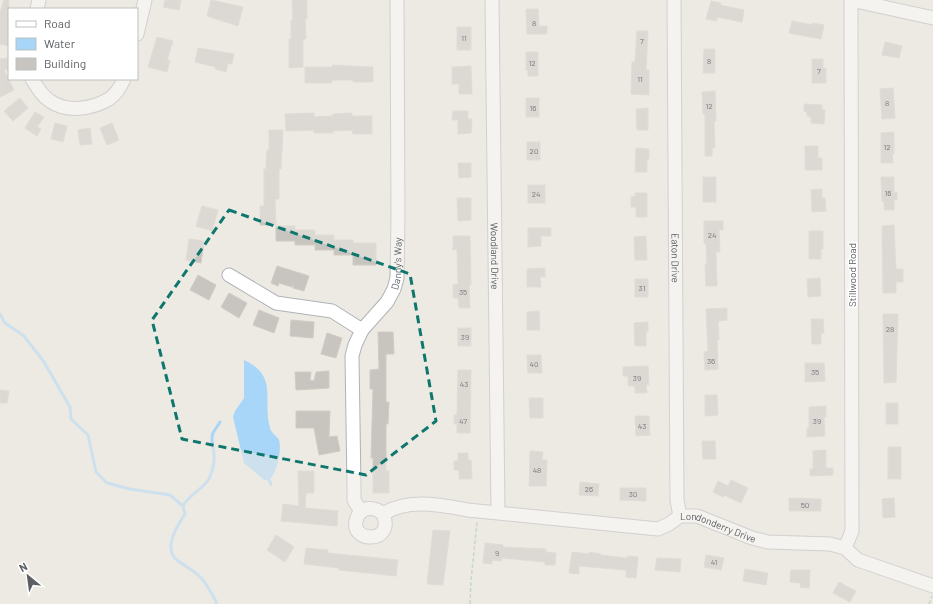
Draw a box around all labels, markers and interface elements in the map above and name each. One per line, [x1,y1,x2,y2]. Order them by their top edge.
legend [8,8,138,80]
text: Road [44,16,71,30]
house number: 8 [532,18,536,28]
house number: 11 [461,33,467,43]
text: Water [44,36,76,50]
house number: 7 [640,36,644,46]
text: Building [44,56,86,70]
house number: 8 [707,56,711,66]
house number: 12 [528,58,536,68]
house number: 7 [817,66,821,76]
house number: 11 [637,74,643,84]
house number: 8 [885,98,889,108]
house number: 12 [705,101,713,111]
house number: 16 [530,103,536,113]
house number: 12 [883,142,891,152]
house number: 20 [530,146,538,156]
house number: 16 [885,188,891,198]
house number: 24 [532,189,540,199]
street label: Woodland Drive [489,222,501,290]
house number: 24 [708,230,716,240]
street label: Eaton Drive [669,233,682,283]
street label: Danny's Way [388,237,404,291]
street label: Stillwood Road [846,243,858,307]
house number: 31 [639,283,646,293]
house number: 35 [459,287,467,297]
house number: 28 [886,324,894,334]
house number: 39 [461,332,469,342]
house number: 36 [707,356,715,366]
house number: 40 [530,359,538,369]
house number: 35 [811,367,819,377]
house number: 39 [633,373,641,383]
house number: 43 [460,379,468,389]
house number: 47 [459,416,467,426]
house number: 39 [813,416,821,426]
house number: 43 [638,421,646,431]
house number: 48 [533,465,541,475]
house number: 26 [585,484,593,494]
house number: 30 [629,489,637,499]
house number: 50 [801,500,809,510]
street label: Londonderry Drive [680,510,757,545]
house number: 9 [495,548,499,558]
north arrow [8,556,48,596]
house number: 41 [711,557,717,567]
text: N [17,559,29,574]

